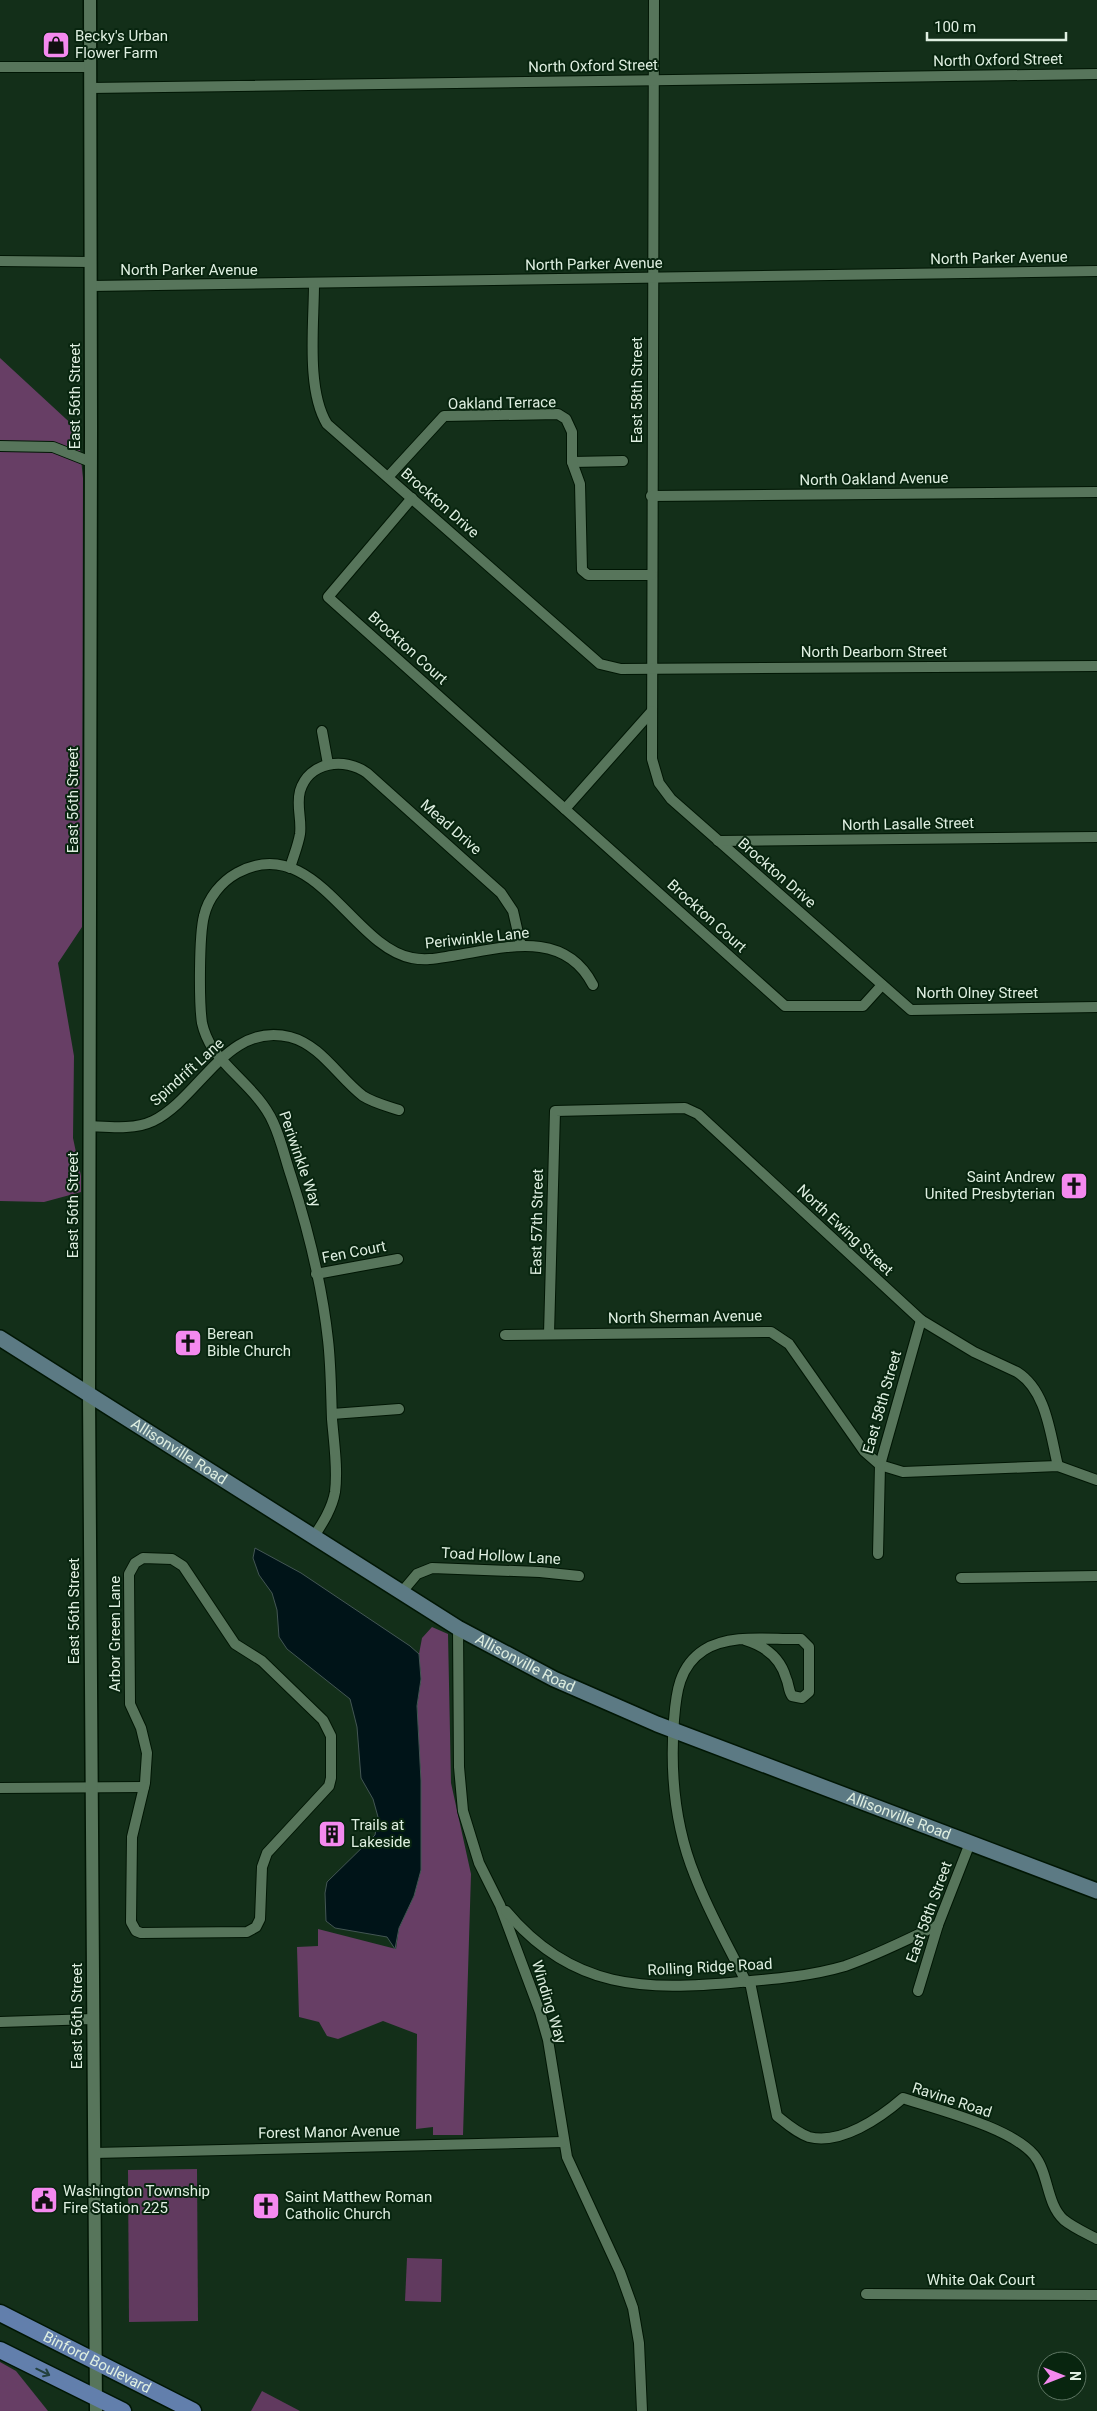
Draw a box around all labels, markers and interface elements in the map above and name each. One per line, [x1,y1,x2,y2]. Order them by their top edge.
scale bar [927,10,1066,42]
text: 100 m [934,18,976,36]
place label: Becky's Urban Flower Farm [75,27,168,62]
shop icon: Becky's Urban Flower Farm [41,30,71,60]
street label: North Oxford Street [933,50,1063,70]
street label: North Oxford Street [528,56,658,76]
street label: North Parker Avenue [930,248,1068,268]
street label: North Parker Avenue [525,254,663,274]
street label: North Parker Avenue [120,261,258,279]
street label: East 58th Street [628,337,646,443]
street label: East 56th Street [66,343,84,449]
street label: Oakland Terrace [448,393,556,413]
street label: Brockton Drive [397,464,483,542]
street label: North Oakland Avenue [799,469,949,489]
street label: Brockton Court [365,608,451,688]
street label: North Dearborn Street [801,643,947,661]
street label: East 56th Street [64,747,82,853]
street label: Mead Drive [417,796,485,858]
street label: North Lasalle Street [842,814,974,834]
street label: Brockton Drive [734,834,820,912]
street label: Brockton Court [664,876,750,956]
street label: Periwinkle Lane [424,924,530,952]
street label: North Olney Street [916,984,1038,1002]
street label: Spindrift Lane [147,1034,228,1110]
street label: Periwinkle Way [275,1109,325,1209]
street label: East 56th Street [64,1152,82,1258]
place label: Saint Andrew United Presbyterian [925,1168,1055,1203]
street label: East 57th Street [527,1169,547,1275]
church icon: Saint Andrew United Presbyterian [1059,1171,1089,1201]
street label: North Ewing Street [793,1181,897,1279]
street label: Fen Court [320,1237,388,1267]
street label: North Sherman Avenue [608,1307,762,1327]
place label: Berean Bible Church [207,1325,291,1360]
church icon: Berean Bible Church [173,1328,203,1358]
street label: East 58th Street [859,1348,905,1456]
street label: Allisonville Road [128,1414,230,1488]
street label: Toad Hollow Lane [441,1544,561,1568]
street label: East 56th Street [65,1558,83,1664]
street label: Arbor Green Lane [106,1576,124,1692]
street label: Allisonville Road [472,1630,578,1696]
street label: Allisonville Road [844,1788,953,1844]
place label: Trails at Lakeside [351,1816,410,1851]
building icon: Trails at Lakeside [317,1819,347,1849]
street label: East 58th Street [902,1859,956,1965]
street label: Rolling Ridge Road [647,1955,773,1979]
street label: Winding Way [528,1958,570,2046]
street label: East 56th Street [68,1963,86,2069]
street label: Ravine Road [910,2079,994,2121]
street label: Forest Manor Avenue [258,2122,400,2142]
place label: Washington Township Fire Station 225 [63,2182,210,2217]
public building icon: Washington Township Fire Station 225 [29,2185,59,2215]
place label: Saint Matthew Roman Catholic Church [285,2188,432,2223]
church icon: Saint Matthew Roman Catholic Church [251,2191,281,2221]
street label: White Oak Court [927,2271,1035,2289]
street label: Binford Boulevard [40,2327,154,2397]
north arrow [1037,2351,1087,2401]
one-way arrow [36,2367,51,2377]
text: N [1067,2371,1083,2381]

